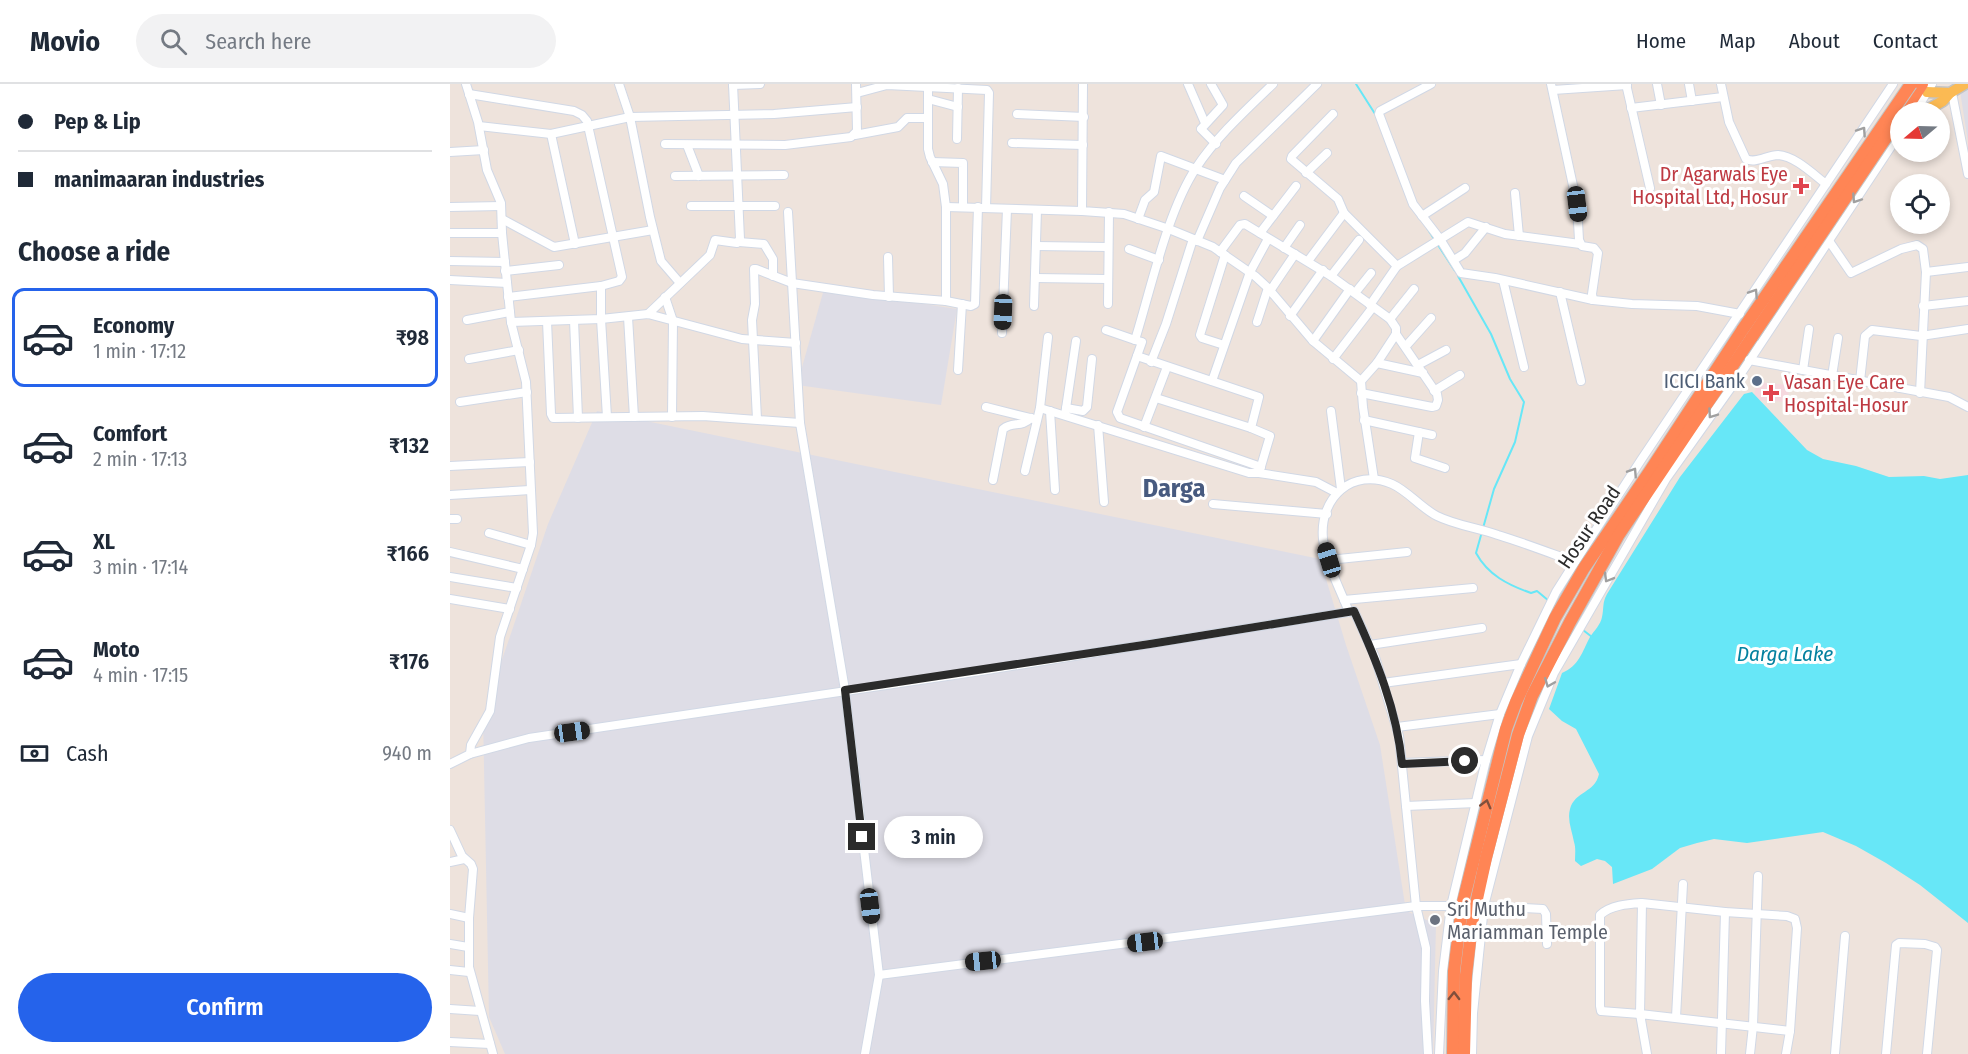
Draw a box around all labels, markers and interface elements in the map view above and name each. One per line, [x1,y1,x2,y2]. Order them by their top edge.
search box [136,14,556,68]
text: Movio [30,25,100,58]
icon: search [157,25,190,58]
text: Search here [205,28,311,55]
text: Home [1636,28,1686,54]
text: Map [1719,28,1756,54]
text: About [1789,28,1840,54]
text: Contact [1873,28,1938,54]
north arrow [1890,102,1950,162]
map controls [1890,102,1950,234]
text: Pep & Lip [54,108,141,135]
one-way arrow [1855,126,1866,137]
place label: Dr Agarwals Eye Hospital Ltd, Hosur [1632,162,1788,209]
text: manimaaran industries [54,166,265,193]
button: locate [1890,174,1950,234]
marker: Dr Agarwals Eye Hospital Ltd, Hosur [1792,177,1810,195]
car [1566,185,1588,223]
one-way arrow [1852,193,1863,204]
text: Choose a ride [18,236,170,268]
one-way arrow [1747,289,1758,300]
car [993,294,1013,330]
icon: car [21,311,75,365]
text: Economy [93,312,174,339]
text: ₹98 [396,324,429,351]
text: 1 min · 17:12 [93,339,186,363]
place label: ICICI Bank [1664,369,1746,393]
place label: Vasan Eye Care Hospital-Hosur [1784,370,1908,417]
marker: ICICI Bank [1750,374,1764,388]
marker: Vasan Eye Care Hospital-Hosur [1762,384,1780,402]
one-way arrow [1708,407,1719,418]
icon: car [21,419,75,473]
text: Comfort [93,420,167,447]
text: ₹132 [389,432,429,459]
text: 2 min · 17:13 [93,447,187,471]
one-way arrow [1626,468,1638,478]
district label: Darga [1143,473,1205,504]
street label: Hosur Road [1553,481,1625,573]
icon: car [21,527,75,581]
text: XL [93,528,115,555]
text: ₹166 [386,540,429,567]
car [1315,540,1343,580]
text: 3 min · 17:14 [93,555,188,579]
one-way arrow [1604,572,1616,582]
icon: car [21,635,75,689]
text: Moto [93,636,140,663]
water label: Darga Lake [1737,641,1833,667]
text: ₹176 [389,648,429,675]
text: 4 min · 17:15 [93,663,188,687]
one-way arrow [1544,677,1556,688]
car [553,721,591,743]
icon: cash [18,737,51,770]
text: Cash [66,740,109,767]
text: 940 m [382,741,432,765]
route start [1451,747,1478,774]
one-way arrow [1479,799,1492,809]
callout: 3 min [883,816,982,858]
route end [848,823,875,850]
text: 3 min [911,825,956,849]
car [859,887,881,925]
place label: Sri Muthu Mariamman Temple [1447,897,1608,944]
marker: Sri Muthu Mariamman Temple [1428,913,1442,927]
car [1126,931,1164,953]
car [964,950,1002,972]
button: Confirm [18,973,432,1042]
one-way arrow [1448,991,1460,1000]

